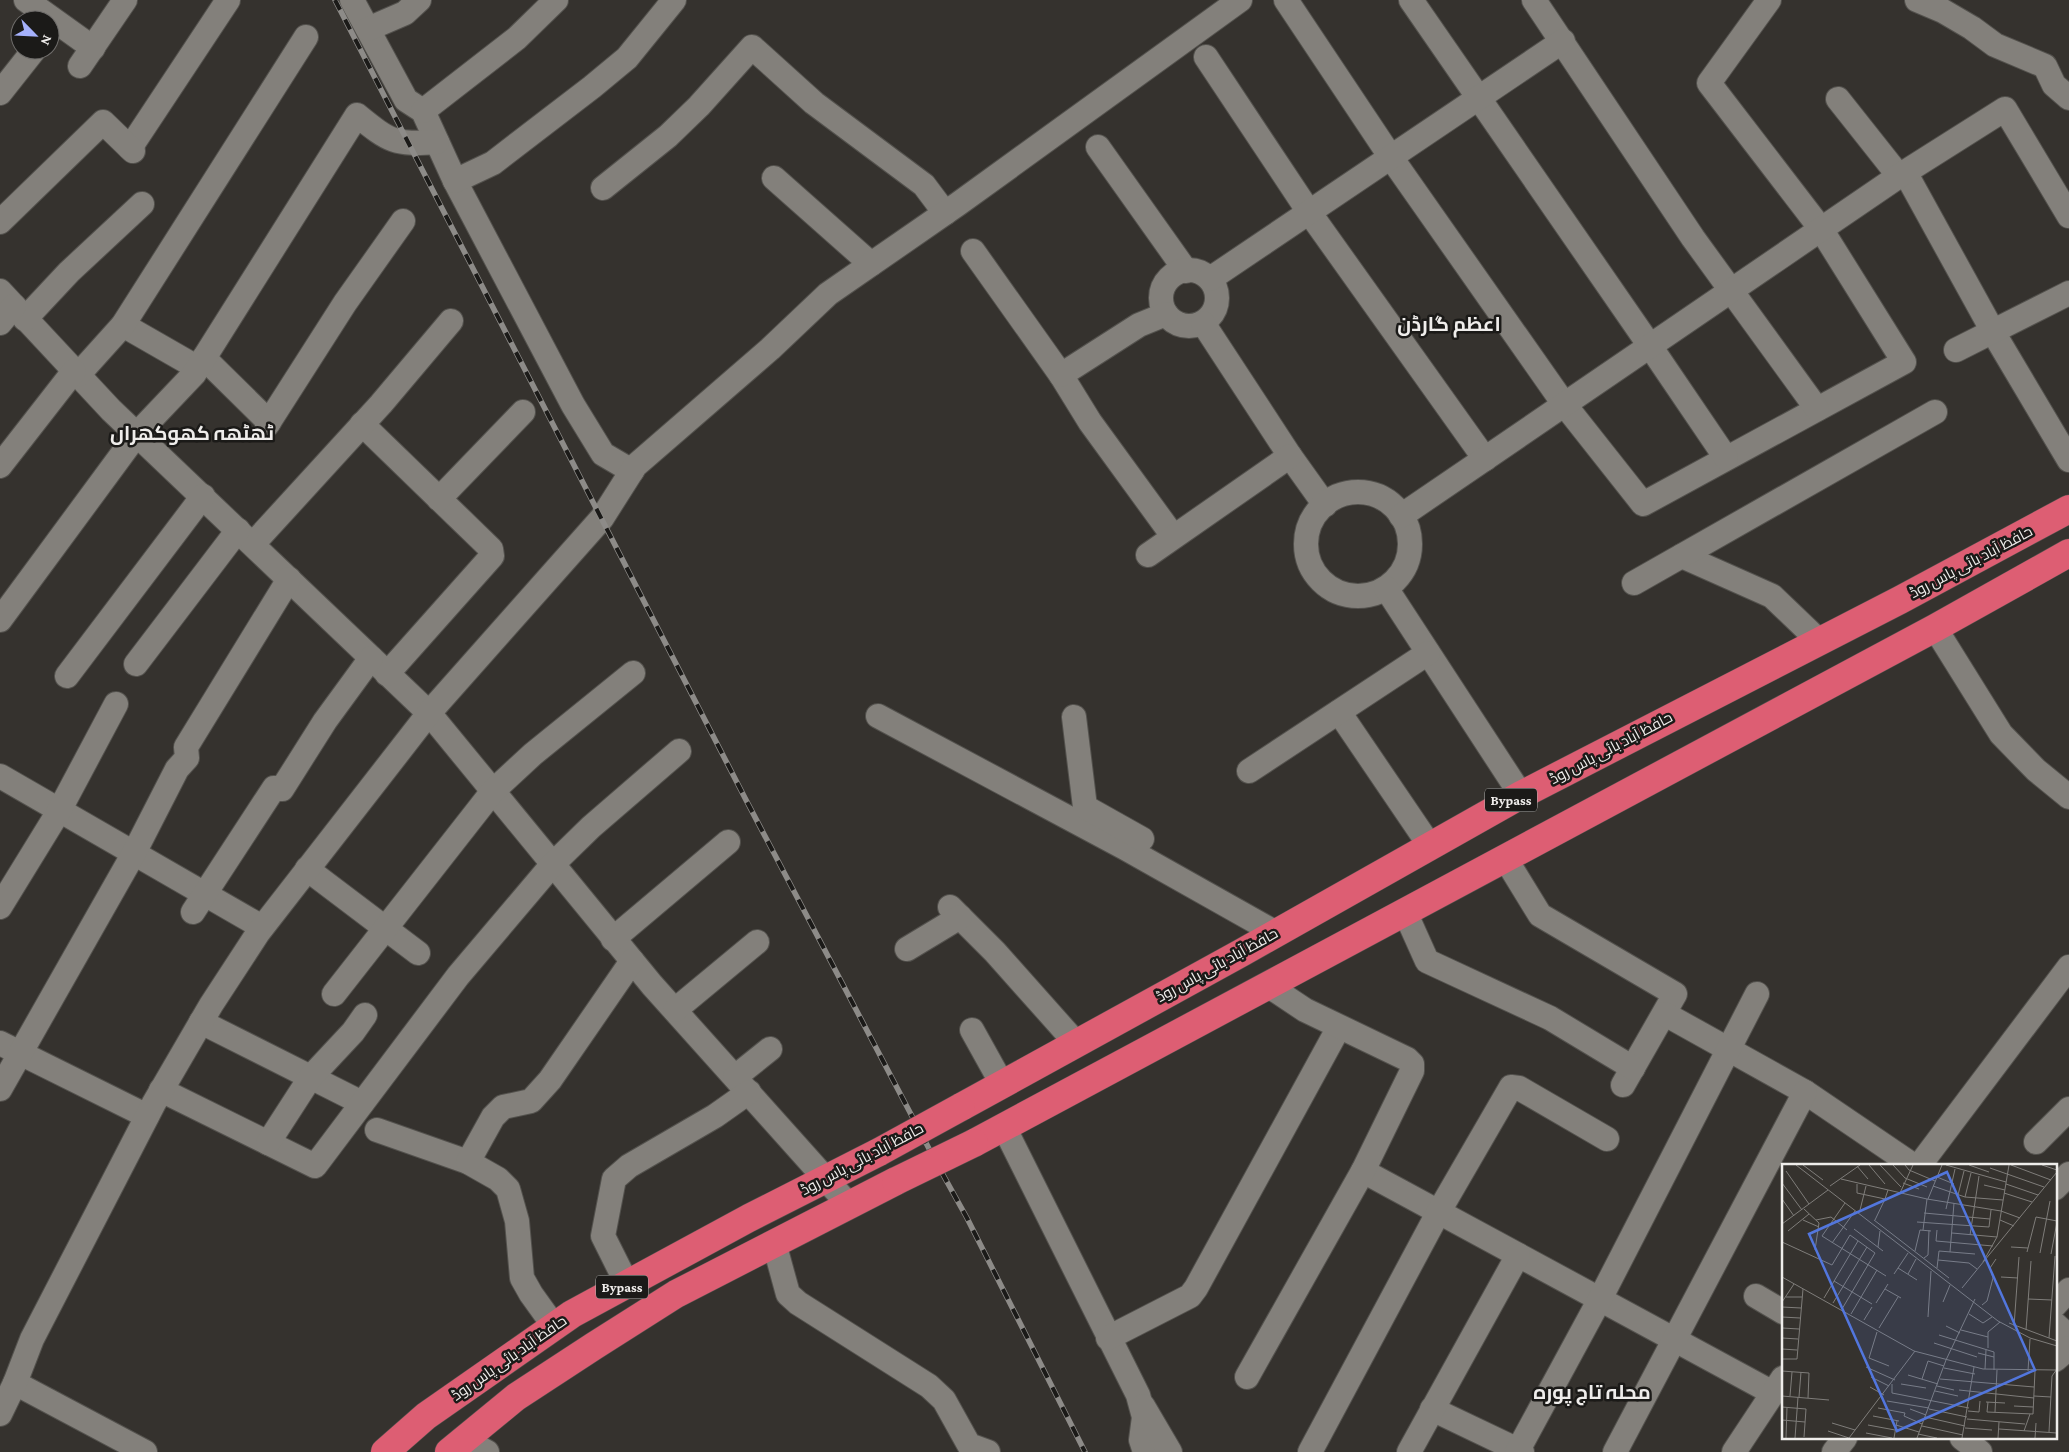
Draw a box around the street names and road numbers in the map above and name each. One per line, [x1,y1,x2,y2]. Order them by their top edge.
street label: حافظ آباد بائی پاس روڈ [1907,523,2036,603]
street label: حافظ آباد بائی پاس روڈ [1547,709,1676,789]
road number: Bypass [1485,788,1537,812]
street label: حافظ آباد بائی پاس روڈ [1153,925,1282,1007]
street label: حافظ آباد بائی پاس روڈ [798,1120,927,1200]
road number: Bypass [596,1275,648,1298]
street label: حافظ آباد بائی پاس روڈ [449,1312,571,1405]

